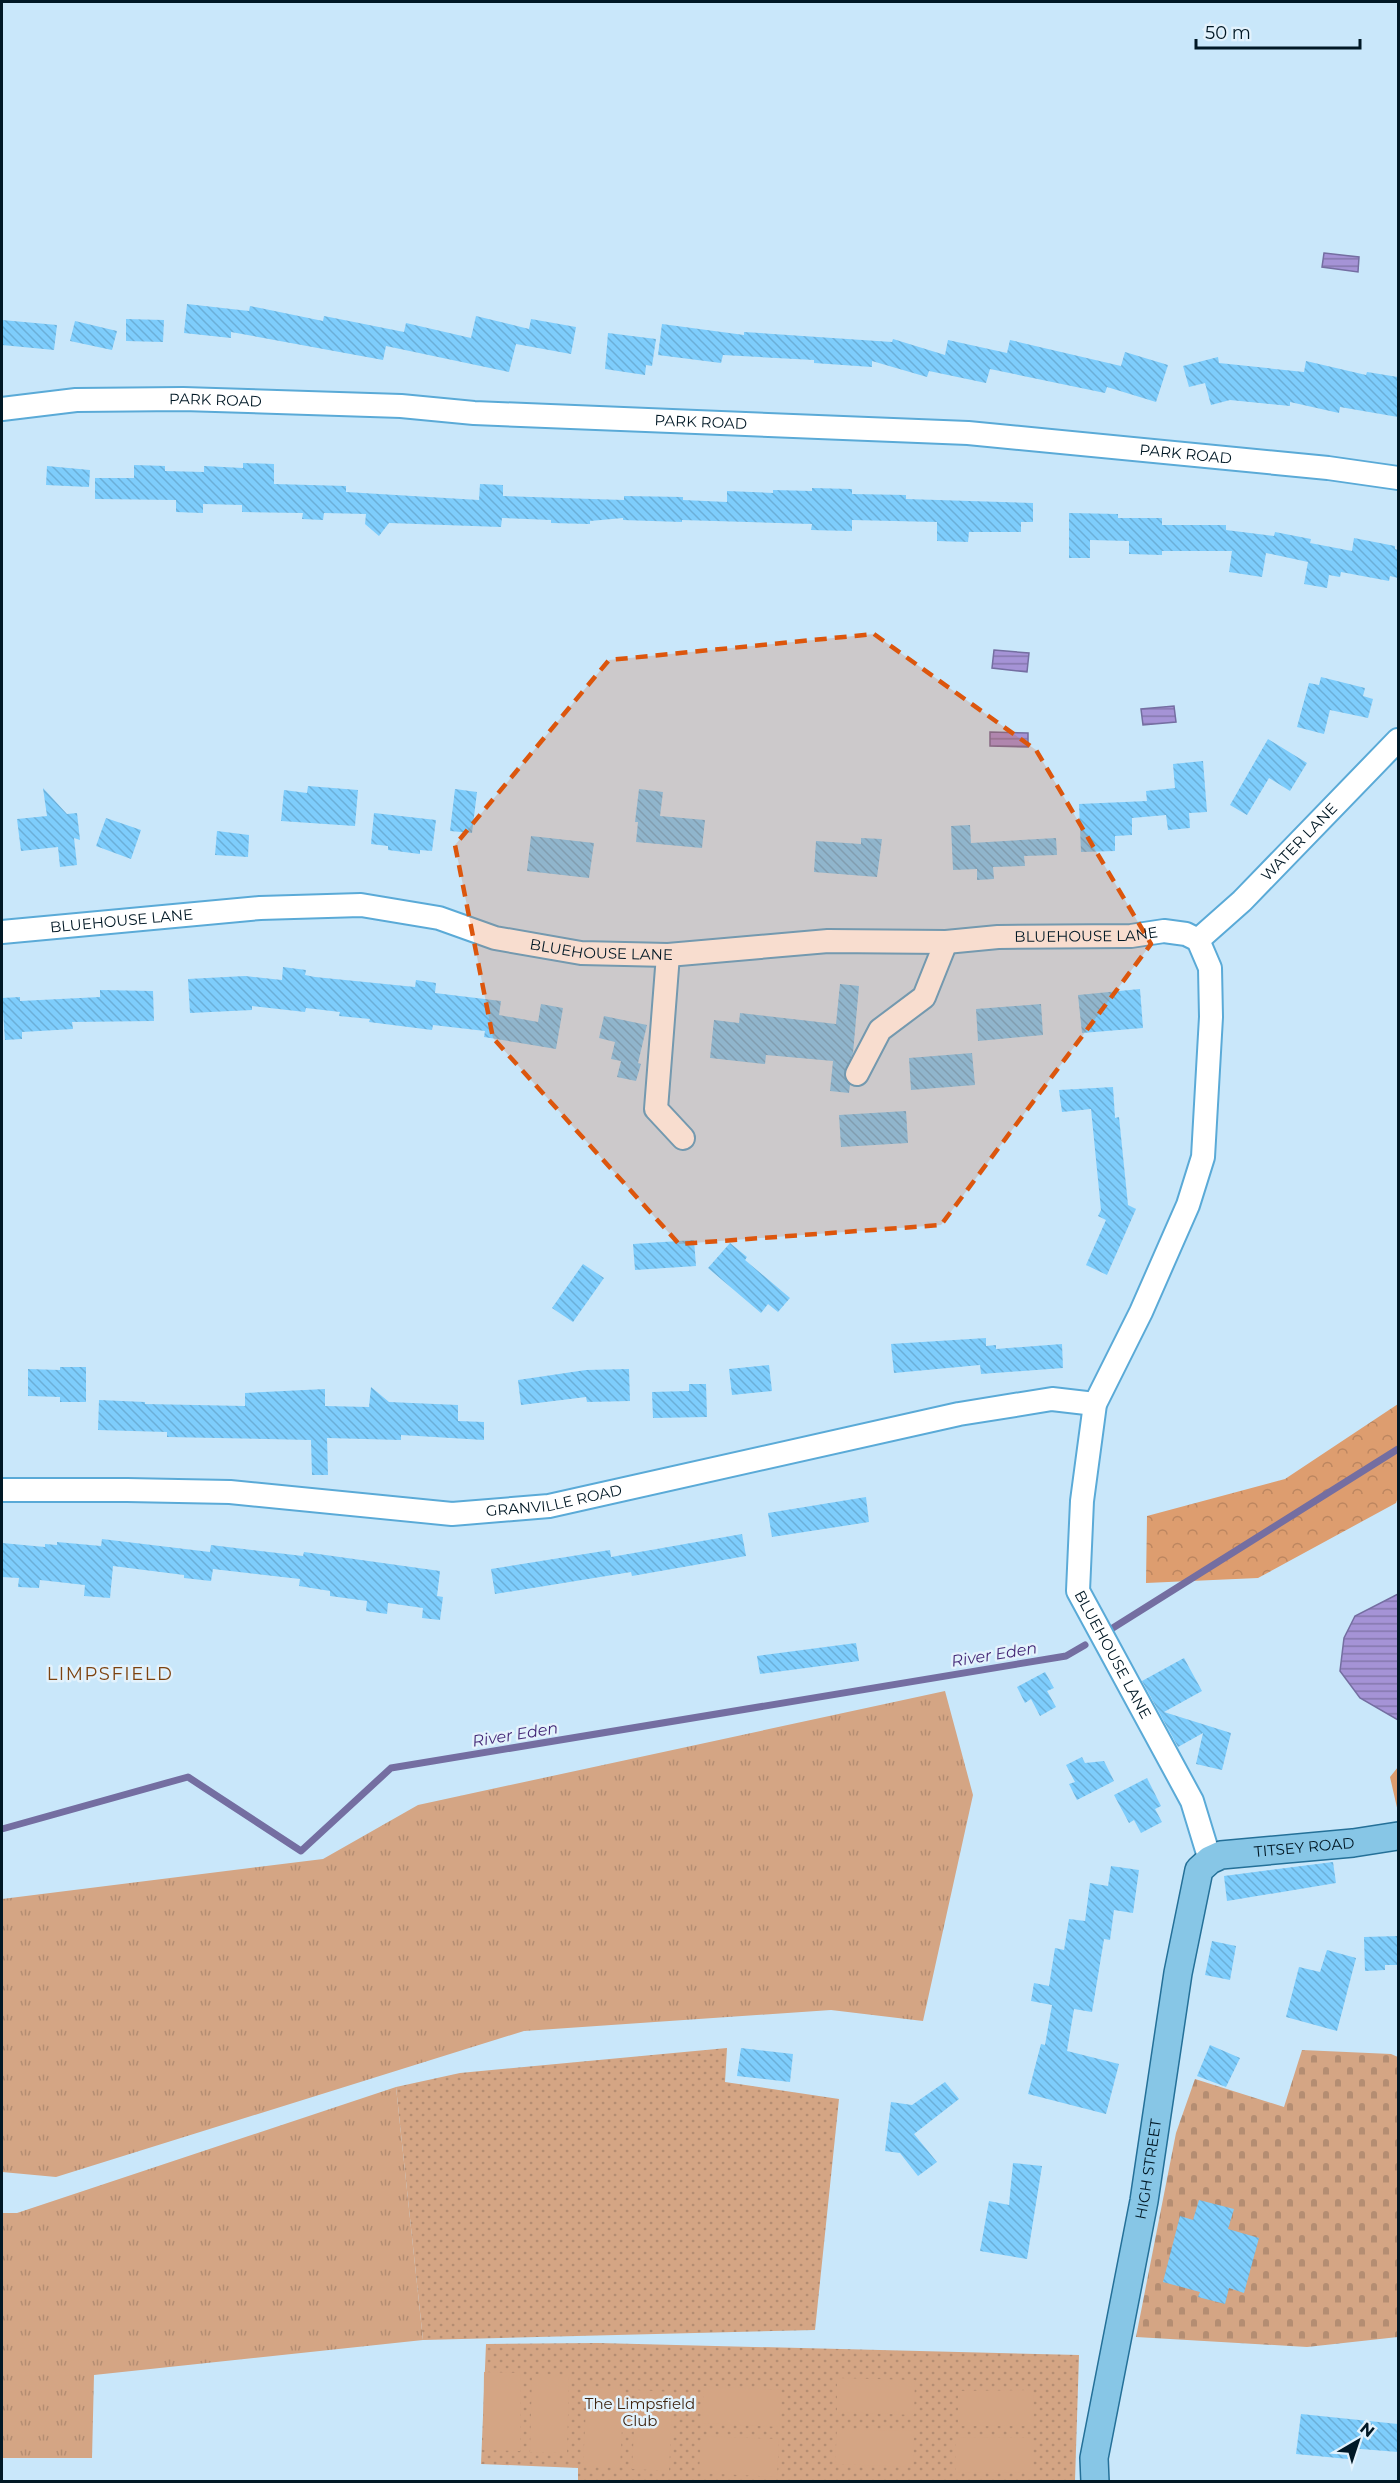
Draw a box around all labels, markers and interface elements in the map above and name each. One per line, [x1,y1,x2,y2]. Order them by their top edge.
scale bar [1196,12,1360,50]
text: 50 m [1205,22,1251,44]
street label: PARK ROAD [169,389,262,411]
street label: PARK ROAD [654,410,748,433]
street label: PARK ROAD [1139,440,1233,468]
street label: WATER LANE [1257,798,1341,885]
street label: BLUEHOUSE LANE [49,904,194,937]
street label: BLUEHOUSE LANE [1014,922,1159,946]
street label: BLUEHOUSE LANE [528,934,673,964]
street label: GRANVILLE ROAD [485,1480,624,1520]
street label: BLUEHOUSE LANE [1070,1587,1156,1722]
water label: River Eden [950,1638,1038,1671]
district label: LIMPSFIELD [47,1663,173,1685]
water label: River Eden [471,1718,559,1751]
street label: TITSEY ROAD [1253,1833,1355,1861]
street label: HIGH STREET [1131,2117,1165,2221]
park label: The Limpsfield Club [585,2394,695,2430]
north arrow [1328,2411,1388,2471]
text: N [1356,2418,1378,2441]

